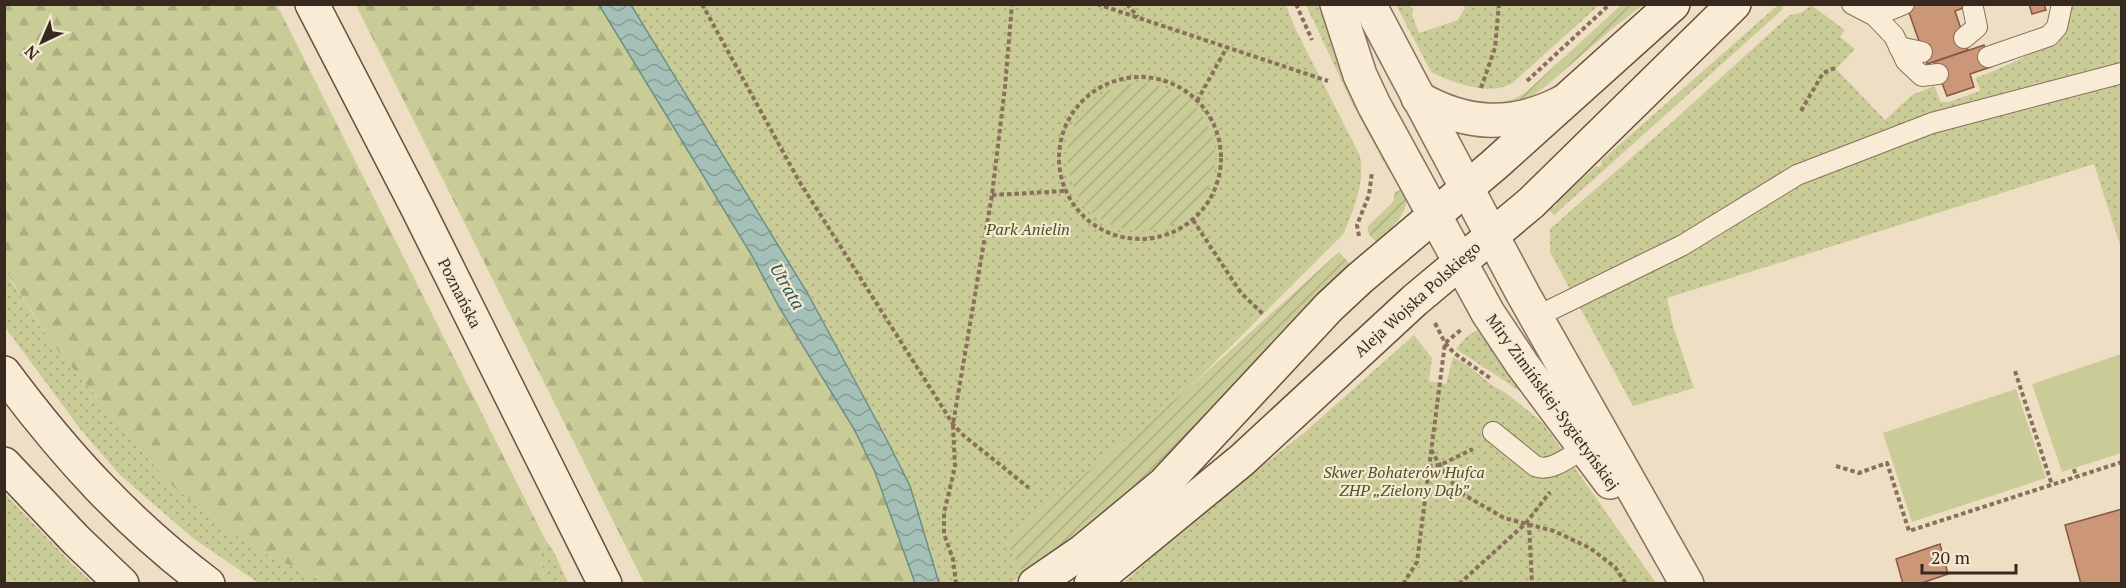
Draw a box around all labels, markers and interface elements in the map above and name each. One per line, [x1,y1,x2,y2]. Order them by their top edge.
north arrow [12,12,72,72]
text: N [20,41,44,65]
park label: Park Anielin [985,218,1070,240]
street label: Aleja Wojska Polskiego [1349,236,1485,362]
street label: Poznańska [433,254,487,332]
water label: Utrata [765,258,811,314]
street label: Miry Zimińskiej-Sygietyńskiej [1481,309,1625,495]
park label: Skwer Bohaterów Hufca ZHP „Zielony Dąb” [1323,461,1485,501]
scale bar [1922,537,2016,575]
text: 20 m [1931,545,1971,569]

